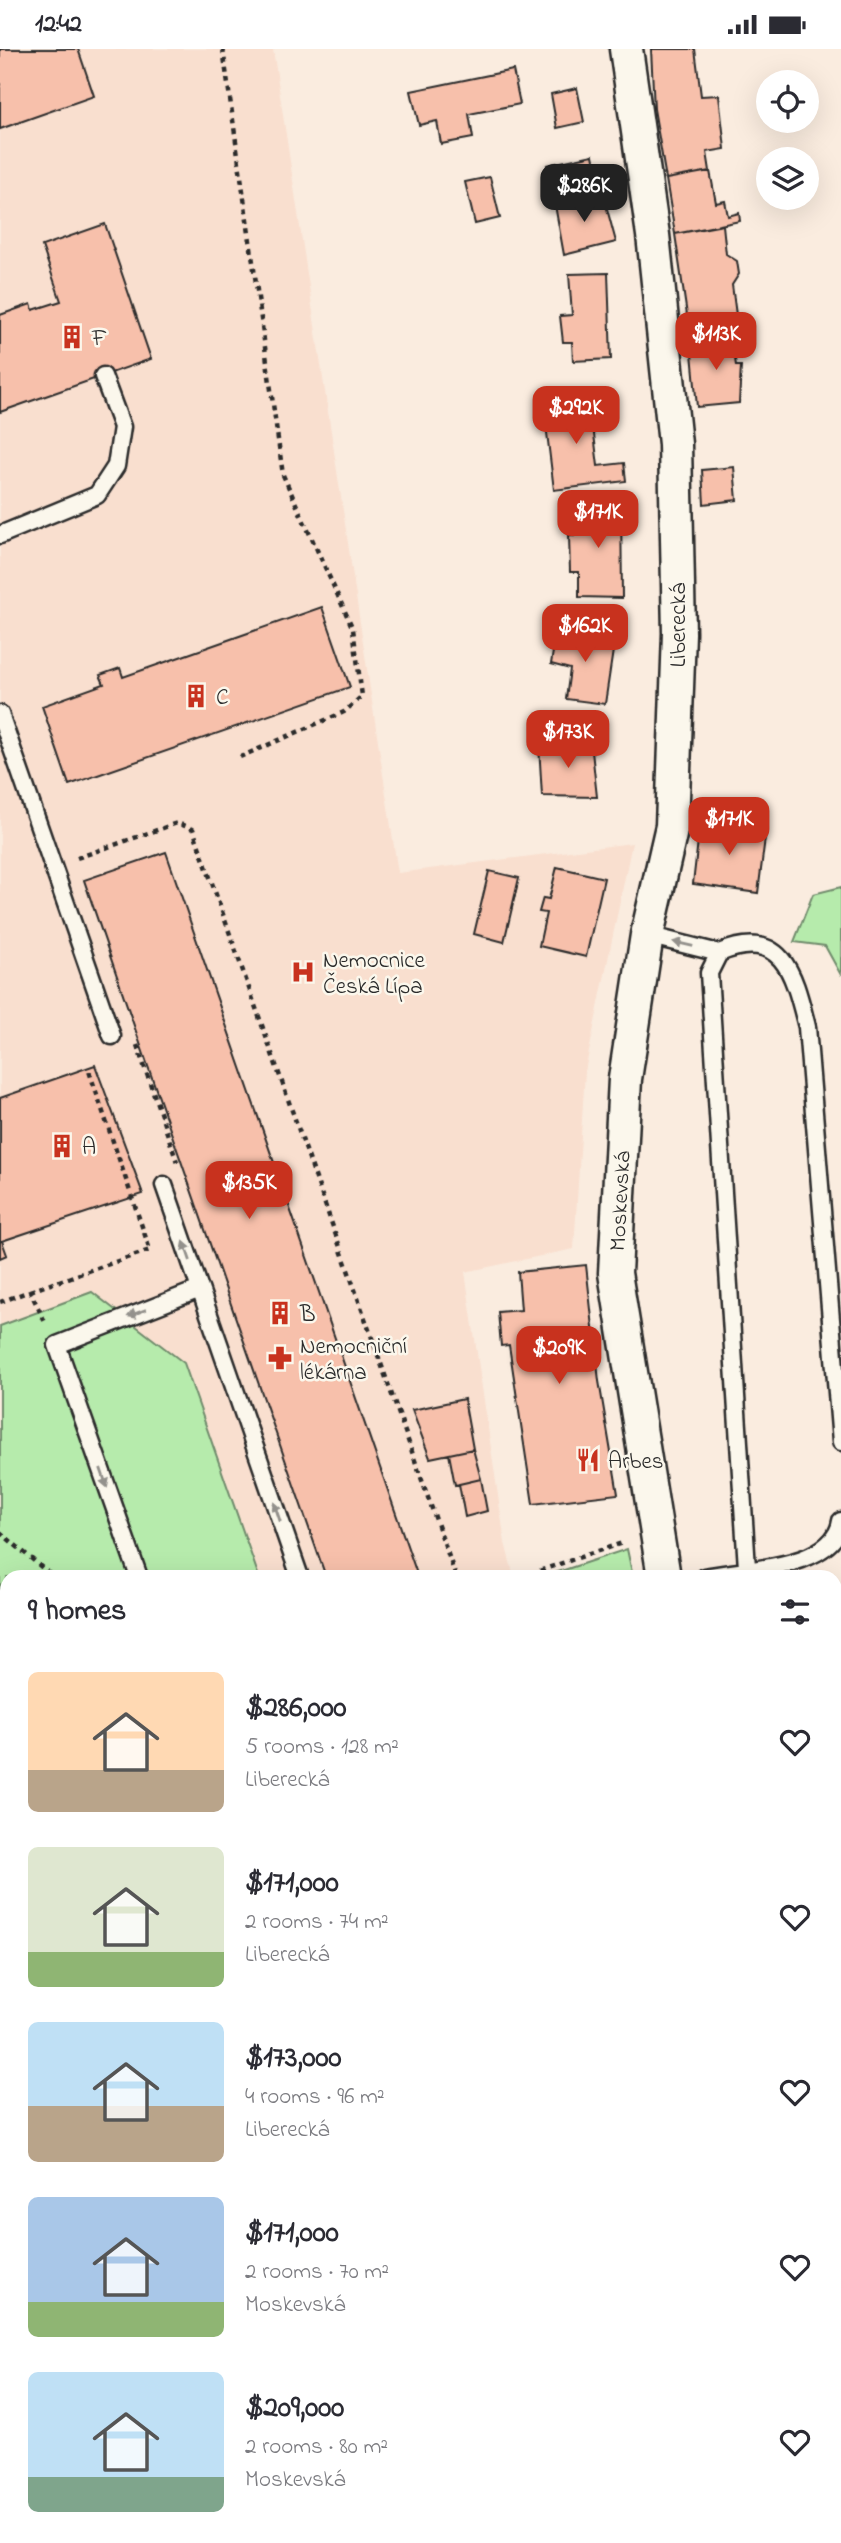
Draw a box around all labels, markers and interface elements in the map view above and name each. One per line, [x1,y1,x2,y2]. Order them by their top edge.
text: 12:42 [35,6,82,44]
map controls [756,70,819,210]
button: locate [756,70,819,133]
button: layers [756,147,819,210]
pin: $286K [535,165,633,224]
text: $286K [556,170,612,203]
pin: $113K [667,313,765,372]
text: $113K [691,318,741,351]
building icon: F [58,323,86,351]
place label: F [91,323,107,356]
pin: $292K [527,387,625,446]
text: $292K [549,392,603,425]
pin: $171K [549,491,647,550]
text: $171K [573,496,623,529]
street label: Liberecká [663,582,696,667]
pin: $162K [536,605,634,664]
text: $162K [558,610,612,643]
building icon: C [182,682,210,710]
place label: C [216,682,229,715]
pin: $173K [519,711,617,770]
text: $173K [542,716,594,749]
pin: $171K [680,797,778,857]
text: $171K [704,803,754,836]
one-way arrow [672,938,694,949]
place label: Nemocnice Česká Lípa [323,945,426,1004]
hospital icon: Nemocnice Česká Lípa [289,958,317,986]
building icon: A [48,1132,76,1160]
place label: A [82,1132,96,1165]
street label: Moskevská [602,1150,641,1252]
pin: $135K [200,1161,298,1221]
text: $135K [221,1167,277,1200]
one-way arrow [181,1240,192,1261]
building icon: B [266,1299,294,1327]
place label: B [299,1299,315,1332]
one-way arrow [126,1308,147,1319]
pin: $209K [510,1327,608,1386]
place label: Nemocniční lékárna [300,1331,407,1390]
text: $209K [532,1332,586,1365]
pharmacy icon: Nemocniční lékárna [266,1344,294,1372]
restaurant icon: Arbes [574,1446,602,1474]
place label: Arbes [608,1446,663,1479]
one-way arrow [99,1468,110,1489]
one-way arrow [271,1502,282,1523]
text: 9 homes [28,1590,126,1634]
icon: filters [776,1593,814,1631]
text: $286,000 [245,1687,347,1731]
icon: home [84,1700,168,1784]
icon: heart [776,1723,814,1761]
text: 5 rooms · 128 m² [245,1731,399,1764]
text: Liberecká [245,1764,329,1797]
text: $171,000 [245,1862,339,1906]
icon: home [84,1875,168,1959]
icon: heart [776,1898,814,1936]
text: 2 rooms · 74 m² [245,1906,389,1939]
text: Liberecká [245,1939,329,1972]
text: $173,000 [245,2037,341,2081]
icon: home [84,2050,168,2134]
icon: heart [776,2073,814,2111]
text: 4 rooms · 96 m² [245,2081,385,2114]
text: Liberecká [245,2114,329,2147]
text: $171,000 [245,2212,339,2256]
icon: home [84,2225,168,2309]
icon: heart [776,2248,814,2286]
text: 2 rooms · 70 m² [245,2256,389,2289]
text: Moskevská [245,2289,345,2322]
text: $209,000 [245,2387,344,2431]
icon: home [84,2400,168,2484]
icon: heart [776,2423,814,2461]
text: 2 rooms · 80 m² [245,2431,388,2464]
text: Moskevská [245,2464,345,2497]

